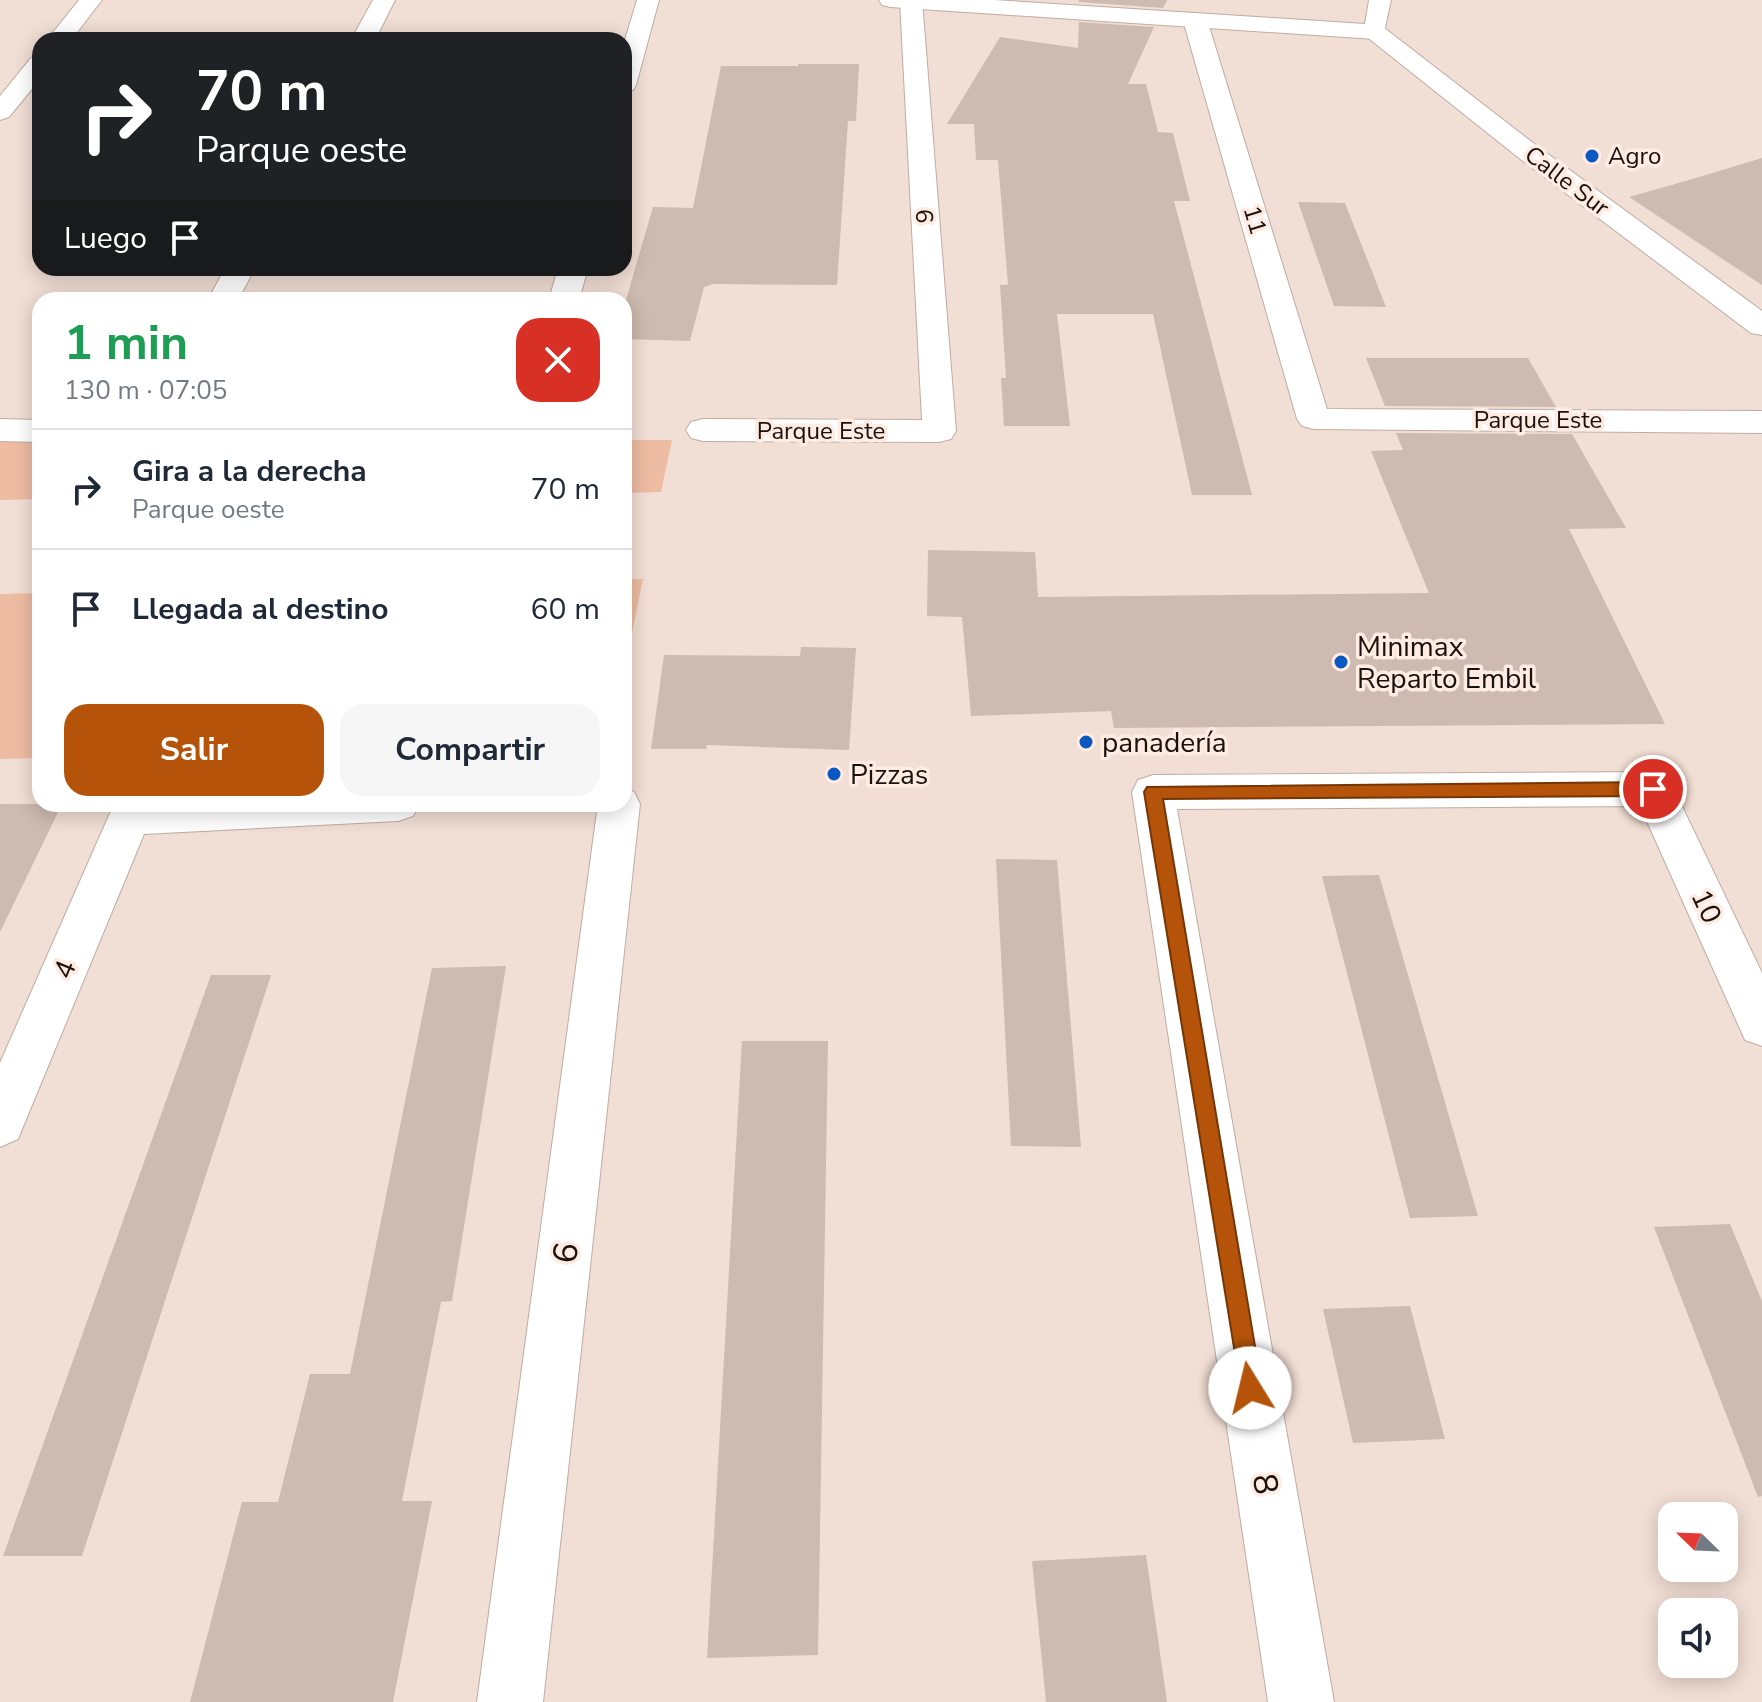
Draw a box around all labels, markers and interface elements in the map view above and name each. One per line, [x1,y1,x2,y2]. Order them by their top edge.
text: 70 m [196,53,327,130]
icon: right [64,64,168,168]
text: Parque oeste [196,126,407,175]
street label: Calle Sur [1518,139,1616,224]
place label: Agro [1608,140,1661,172]
marker: Agro [1583,147,1601,165]
street label: 11 [1235,202,1275,238]
street label: 9 [909,208,941,224]
icon: arrive [163,216,207,260]
text: Luego [64,218,147,259]
text: 1 min [64,310,188,376]
button: close [516,318,600,402]
text: 130 m · 07:05 [64,373,227,408]
street label: Parque Este [1474,404,1602,436]
street label: Parque Este [757,415,885,447]
text: Gira a la derecha [132,451,367,492]
icon: right [64,467,108,511]
text: 70 m [531,469,600,510]
text: Parque oeste [132,492,284,527]
icon: arrive [64,587,108,631]
text: Llegada al destino [132,589,388,630]
text: 60 m [531,589,600,630]
place label: Minimax Reparto Embil [1357,628,1537,698]
marker: Minimax Reparto Embil [1332,653,1350,671]
button: Salir [64,704,324,796]
button: Compartir [340,704,600,796]
place label: panadería [1102,724,1227,762]
marker: panadería [1077,733,1095,751]
pin [1619,755,1687,823]
place label: Pizzas [850,756,928,794]
marker: Pizzas [825,765,843,783]
icon: arrive [1631,767,1675,811]
street label: 10 [1682,883,1730,930]
street label: 4 [44,954,86,985]
street label: 6 [542,1240,590,1266]
position arrow [1208,1346,1292,1430]
street label: 8 [1241,1470,1289,1498]
north arrow [1658,1502,1738,1582]
map controls [1658,1502,1738,1678]
button: sound [1658,1598,1738,1678]

